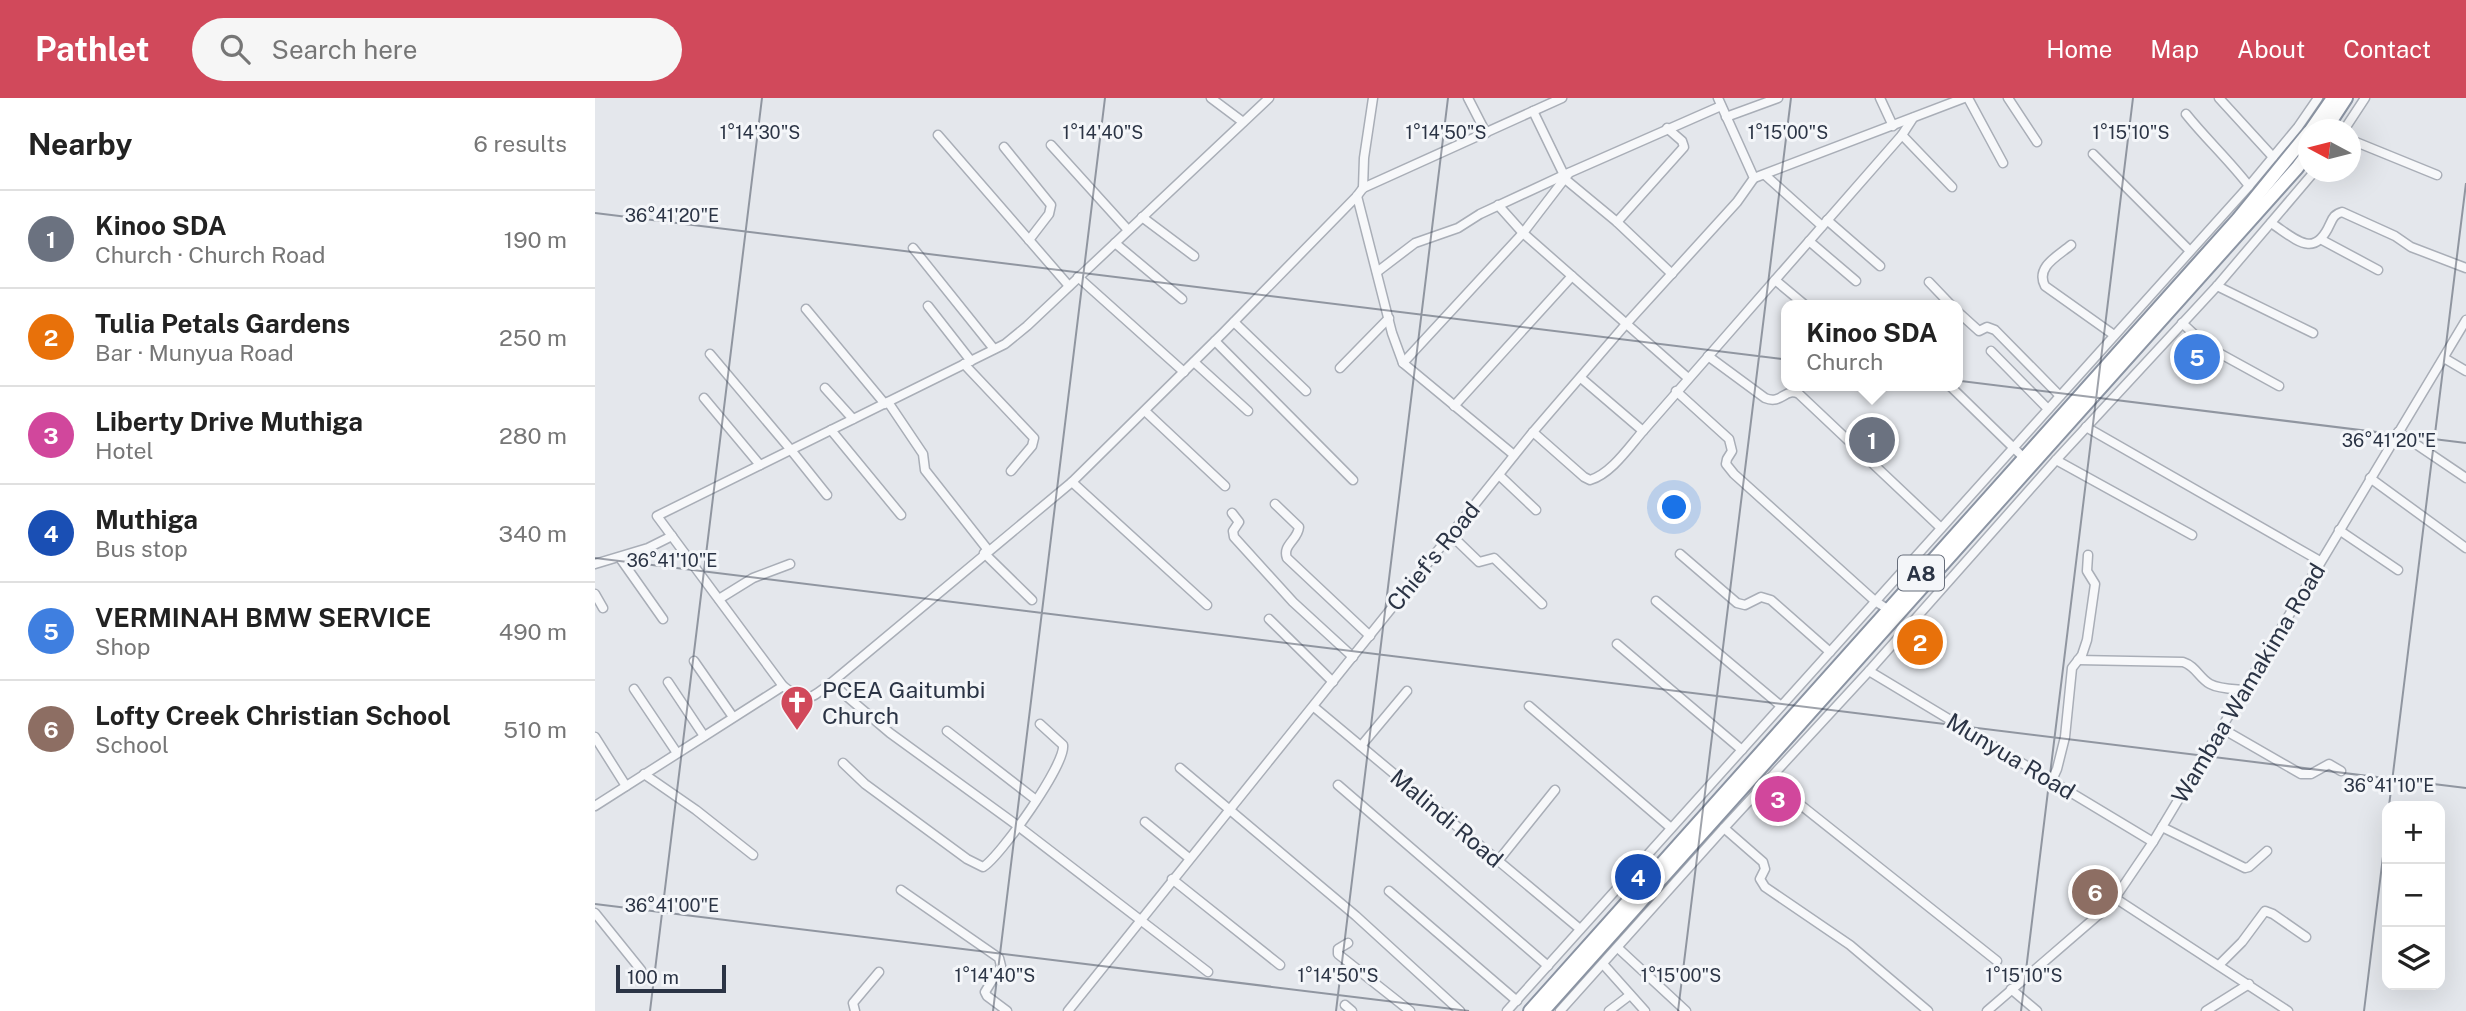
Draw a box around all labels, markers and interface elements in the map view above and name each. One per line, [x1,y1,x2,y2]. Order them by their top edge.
search box [192,18,682,81]
text: Pathlet [35,30,150,68]
icon: search [216,30,254,68]
text: Search here [272,34,418,65]
text: Home [2046,35,2112,63]
text: Map [2150,35,2199,63]
text: About [2237,35,2305,63]
text: Contact [2343,35,2431,63]
north arrow [2298,119,2361,182]
text: 1°14'30"S [720,122,800,143]
text: 1°14'40"S [1063,122,1143,143]
text: 1°14'50"S [1405,122,1487,143]
text: 1°15'00"S [1748,122,1828,143]
text: 1°15'10"S [2092,122,2170,143]
text: Nearby [28,126,132,162]
text: 6 results [474,130,567,157]
text: 36°41'20"E [625,205,719,226]
text: Kinoo SDA [95,210,227,241]
text: 1 [46,226,56,253]
text: 190 m [504,226,567,253]
text: Church · Church Road [95,241,325,268]
popup [1781,300,1963,391]
text: Tulia Petals Gardens [95,308,350,339]
text: Kinoo SDA [1806,317,1938,348]
text: 2 [44,324,58,351]
text: 250 m [499,324,567,351]
pin: 5 [2174,331,2220,383]
text: Bar · Munyua Road [95,339,294,366]
text: Church [1806,348,1883,375]
text: Liberty Drive Muthiga [95,406,363,437]
pin: 1 [1849,414,1895,466]
text: 3 [43,422,59,449]
text: 280 m [499,422,567,449]
text: 36°41'20"E [2342,430,2436,451]
text: Hotel [95,437,154,464]
your location [1657,490,1691,524]
street label: Chief's Road [1381,496,1485,616]
text: Muthiga [95,504,198,535]
text: 4 [43,520,59,547]
text: 340 m [499,520,567,547]
text: Bus stop [95,535,188,562]
text: 36°41'10"E [626,550,718,571]
road number: A8 [1898,556,1944,590]
street label: Wambaa Wamakima Road [2166,558,2330,808]
text: VERMINAH BMW SERVICE [95,602,431,633]
pin: 2 [1897,616,1943,668]
text: 5 [43,618,59,645]
text: 490 m [499,618,567,645]
text: Shop [95,633,150,660]
place label: PCEA Gaitumbi Church [822,676,986,729]
church icon: PCEA Gaitumbi Church [778,683,816,732]
text: Lofty Creek Christian School [95,700,451,731]
street label: Munyua Road [1942,707,2080,805]
text: 6 [43,716,59,743]
text: 510 m [503,716,567,743]
text: School [95,731,169,758]
street label: Malindi Road [1385,763,1509,873]
pin: 3 [1755,773,1801,825]
text: 36°41'10"E [2343,775,2435,796]
map controls [2382,801,2445,990]
button: + [2382,801,2445,864]
pin: 4 [1615,851,1661,903]
button: − [2382,864,2445,927]
pin: 6 [2072,866,2118,918]
text: 36°41'00"E [625,895,719,916]
button: layers [2382,927,2445,990]
scale bar [616,962,726,994]
text: 1°14'40"S [955,965,1035,986]
text: 1°14'50"S [1297,965,1379,986]
text: 1°15'00"S [1641,965,1721,986]
text: 1°15'10"S [1985,965,2063,986]
text: 100 m [627,966,679,988]

